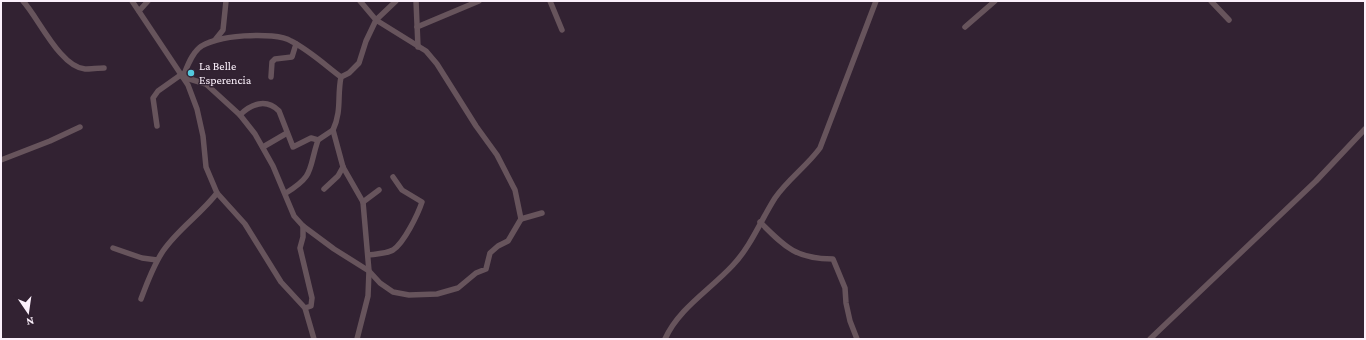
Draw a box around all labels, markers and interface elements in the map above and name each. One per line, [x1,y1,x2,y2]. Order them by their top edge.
place label: La Belle Esperencia [199,59,252,87]
marker: La Belle Esperencia [186,68,196,78]
north arrow [8,292,48,332]
text: N [25,315,35,329]

